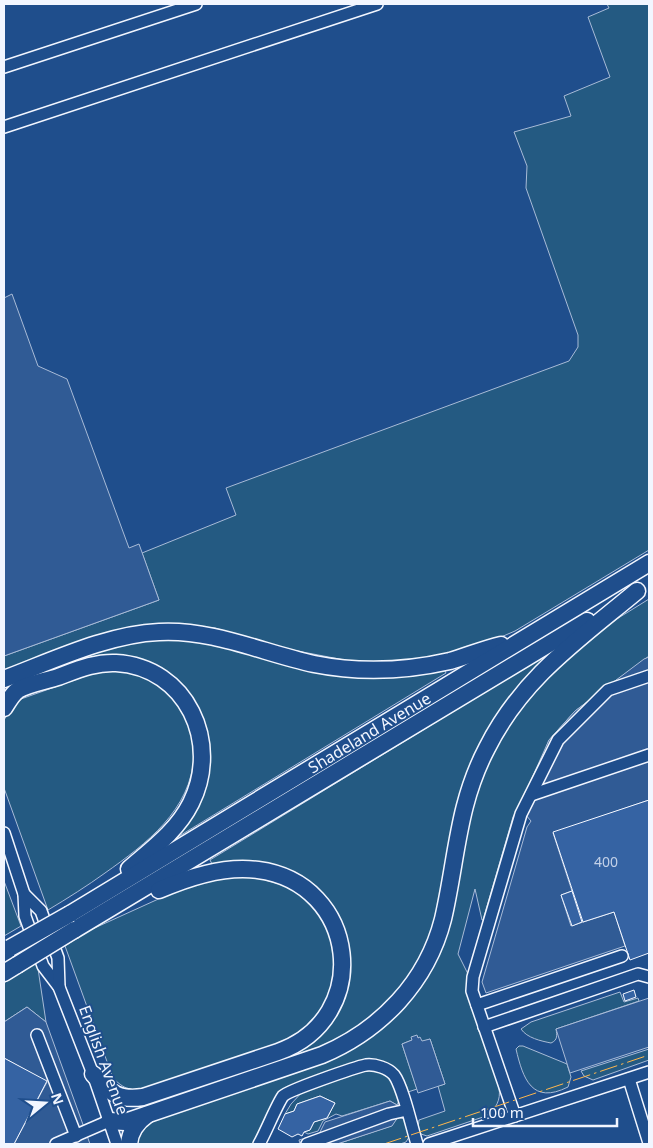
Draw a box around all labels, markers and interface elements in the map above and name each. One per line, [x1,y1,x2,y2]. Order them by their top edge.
street label: Shadeland Avenue [304,687,435,778]
house number: 400 [594,852,618,871]
street label: English Avenue [74,1002,134,1118]
north arrow [20,1078,70,1128]
text: N [47,1090,69,1107]
scale bar [473,1096,617,1128]
text: 100 m [480,1102,524,1122]

